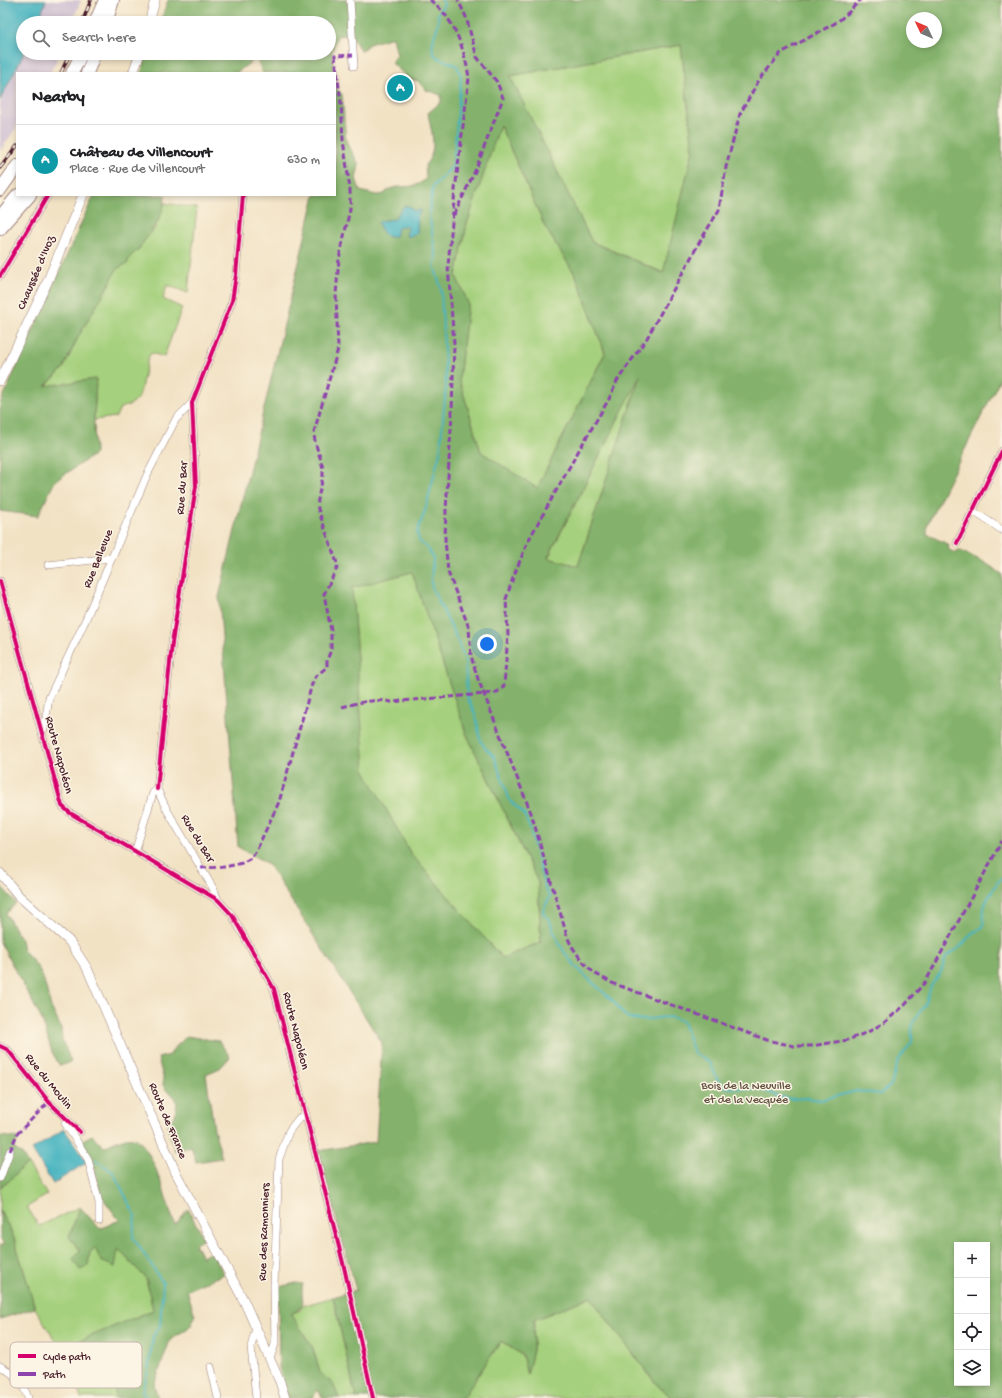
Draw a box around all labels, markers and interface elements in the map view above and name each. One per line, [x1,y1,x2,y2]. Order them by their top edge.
north arrow [906,12,942,48]
search box [16,16,336,60]
icon: search [30,27,52,49]
text: Search here [62,29,136,47]
pin: A [387,73,413,103]
text: Nearby [32,88,85,108]
text: Château de Villencourt [70,144,212,162]
text: A [41,153,49,168]
text: 630 m [287,153,320,168]
text: Place · Rue de Villencourt [70,162,205,177]
street label: Chaussée d'Ivoz [15,233,59,312]
street label: Rue du Bar [174,459,192,515]
street label: Rue Bellevue [81,527,117,590]
your location [477,634,497,654]
street label: Route Napoléon [41,715,75,795]
street label: Rue du Bar [177,812,218,867]
street label: Route Napoléon [279,991,311,1072]
street label: Rue du Moulin [21,1051,75,1113]
park label: Bois de la Neuville et de la Vecquée [700,1080,792,1108]
street label: Route de France [145,1081,190,1162]
street label: Rue des Ramonniers [256,1182,274,1281]
map controls [954,1242,990,1386]
button: + [954,1242,990,1278]
button: − [954,1278,990,1314]
button: locate [954,1314,990,1350]
legend [10,1342,142,1388]
button: layers [954,1350,990,1386]
text: Cycle path [43,1352,91,1364]
text: Path [42,1370,66,1382]

